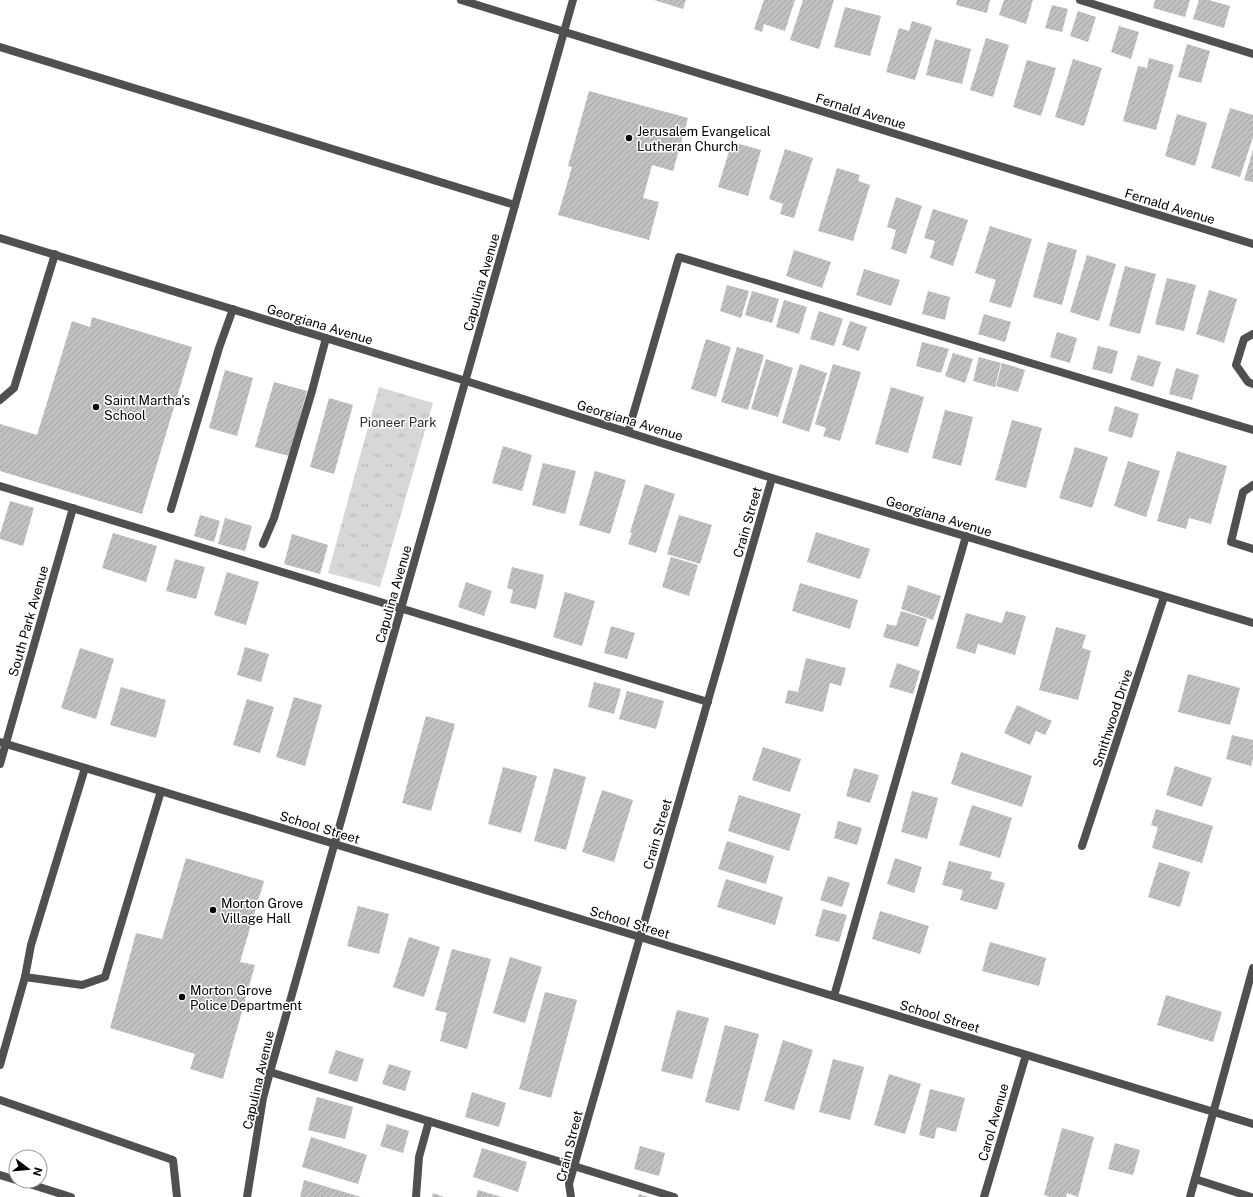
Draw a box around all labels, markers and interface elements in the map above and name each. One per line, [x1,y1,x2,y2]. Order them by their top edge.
street label: Fernald Avenue [814,91,908,132]
place label: Jerusalem Evangelical Lutheran Church [637,124,771,154]
marker: Jerusalem Evangelical Lutheran Church [624,133,634,143]
street label: Fernald Avenue [1123,186,1217,227]
street label: Capulina Avenue [460,231,503,333]
street label: Georgiana Avenue [265,301,375,348]
place label: Saint Martha's School [104,393,190,423]
street label: Georgiana Avenue [575,397,685,444]
marker: Saint Martha's School [91,402,101,412]
park label: Pioneer Park [359,415,437,430]
street label: Crain Street [730,485,765,559]
street label: Georgiana Avenue [884,493,994,540]
street label: Capulina Avenue [372,543,415,645]
street label: South Park Avenue [5,564,52,678]
street label: Smithwood Drive [1090,667,1135,769]
street label: Crain Street [640,797,675,871]
street label: School Street [278,808,362,847]
place label: Morton Grove Village Hall [221,896,303,926]
street label: School Street [588,903,672,942]
marker: Morton Grove Village Hall [208,905,218,915]
place label: Morton Grove Police Department [190,983,302,1013]
marker: Morton Grove Police Department [177,992,187,1002]
street label: School Street [898,997,982,1036]
street label: Capulina Avenue [240,1029,277,1131]
street label: Carol Avenue [975,1082,1012,1163]
street label: Crain Street [553,1109,586,1183]
north arrow [8,1149,48,1189]
text: N [31,1166,45,1178]

